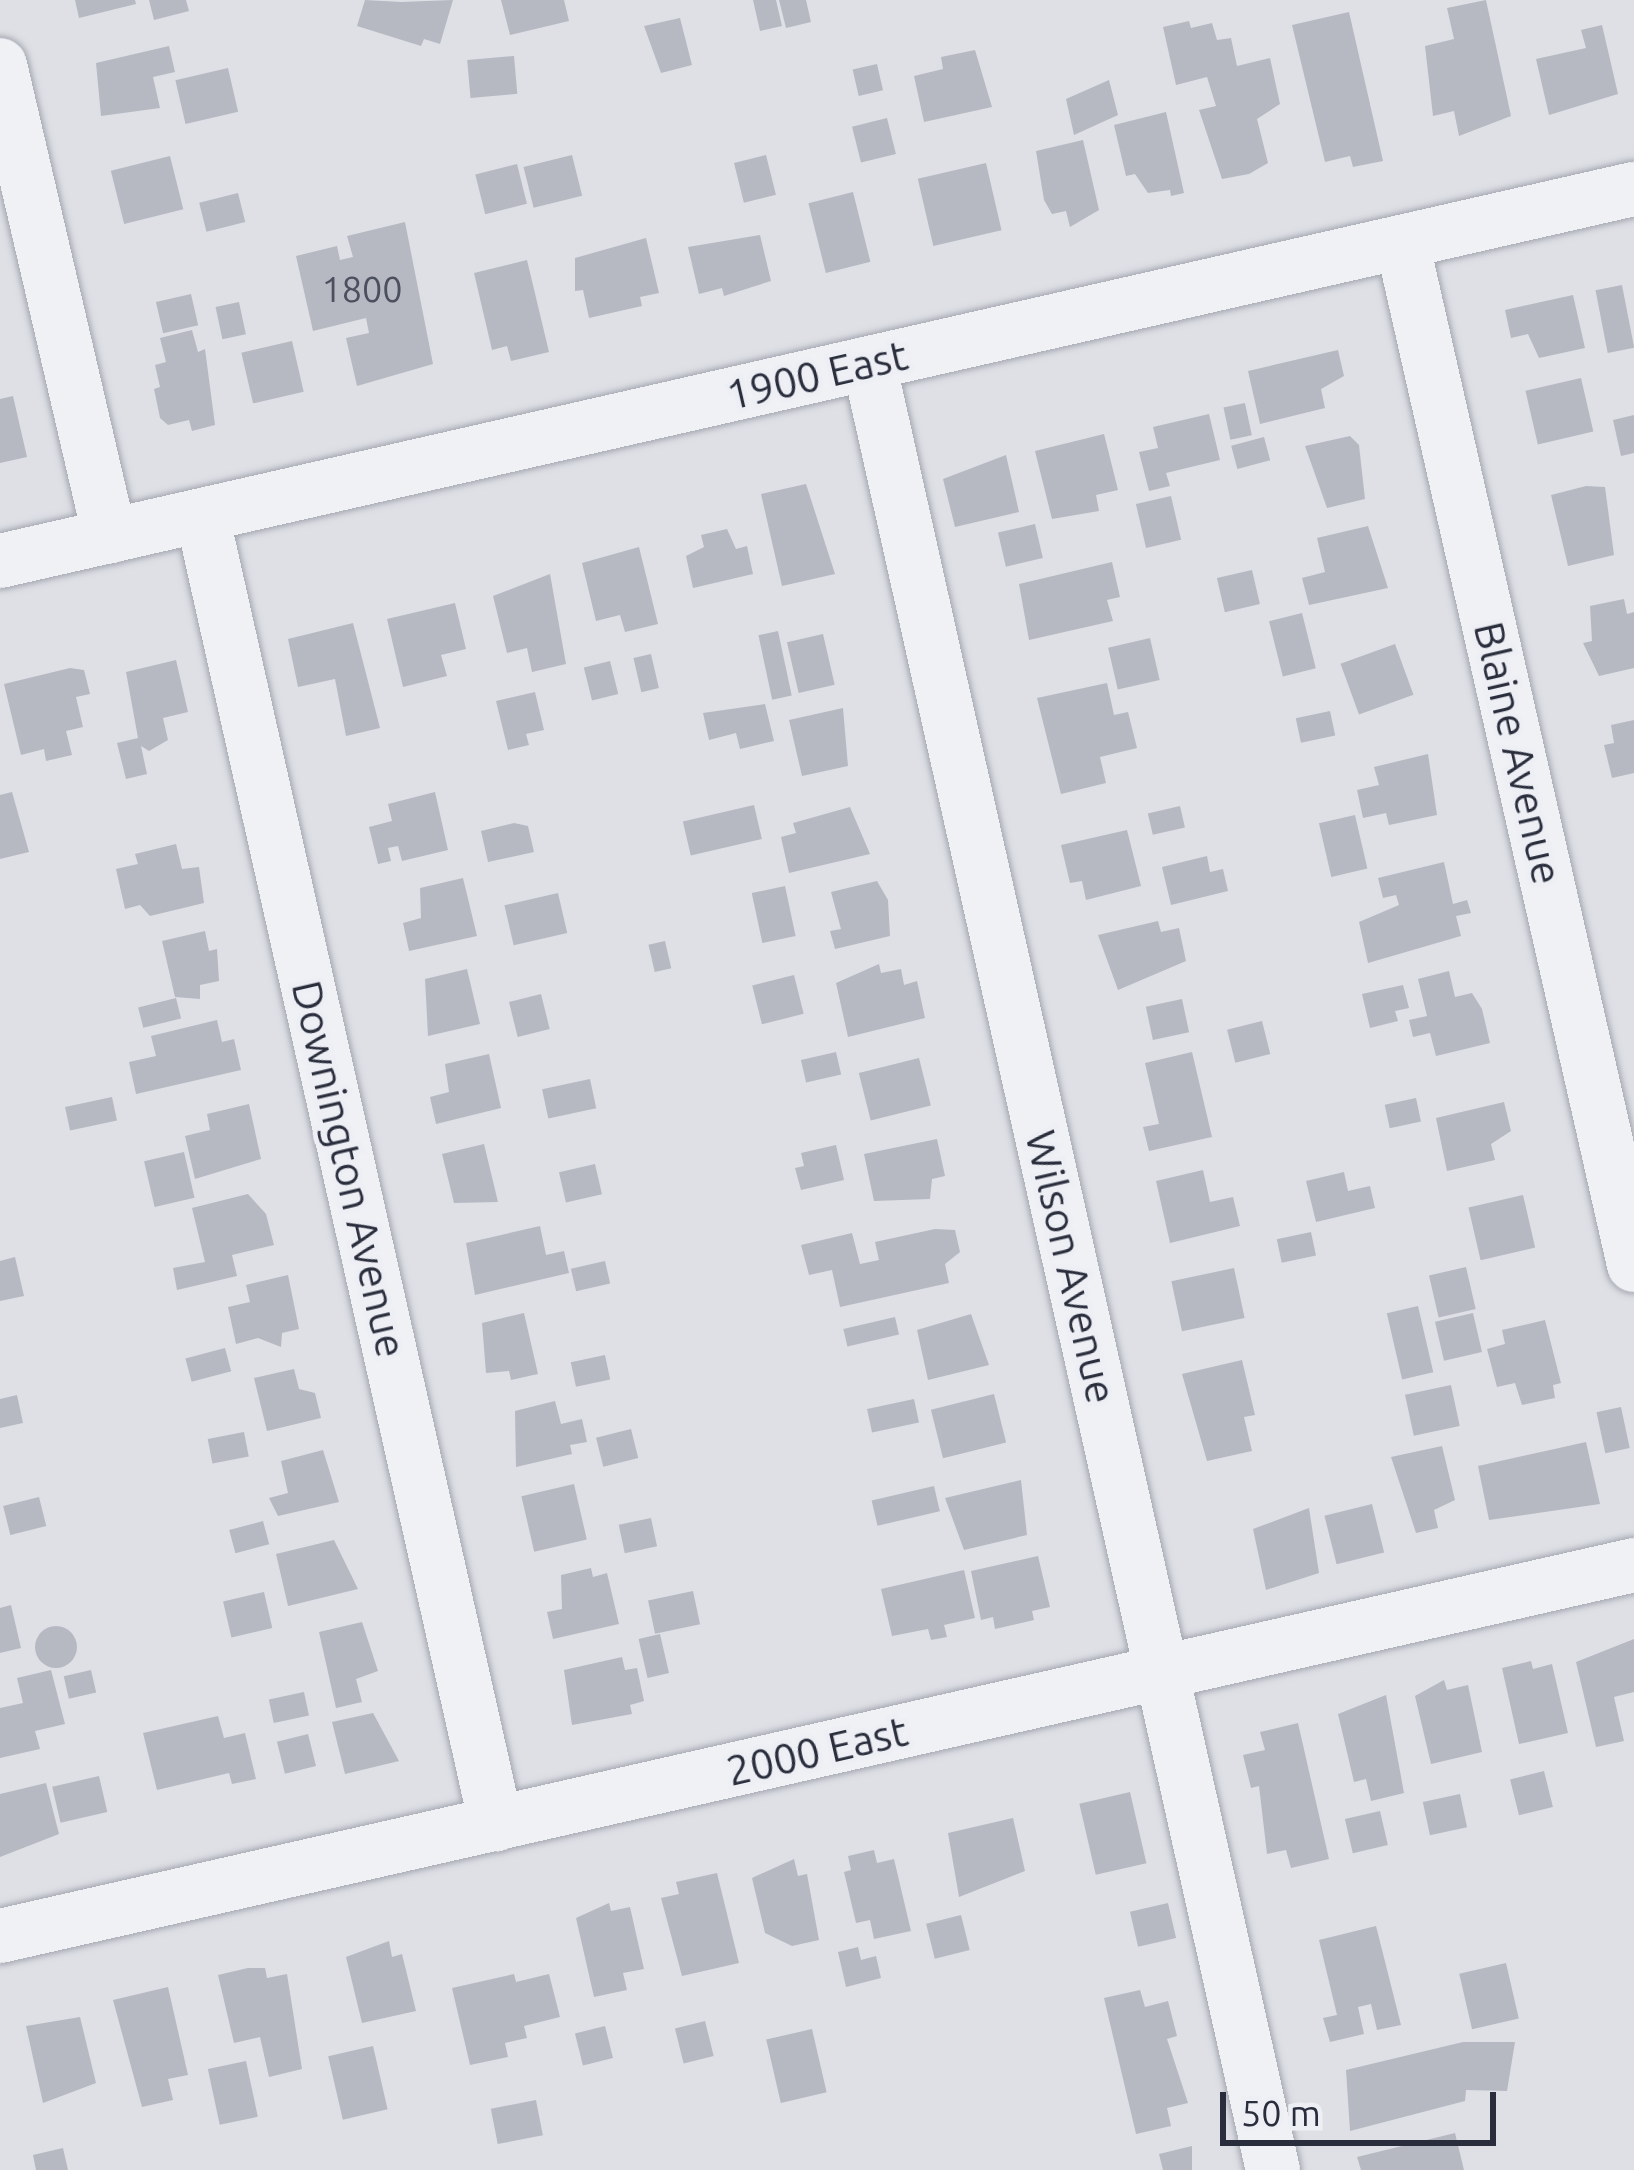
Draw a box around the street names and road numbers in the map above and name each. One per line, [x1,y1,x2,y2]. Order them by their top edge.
street label: 1900 East [722,330,912,420]
street label: Blaine Avenue [1463,617,1573,889]
street label: Downington Avenue [281,976,417,1362]
street label: Wilson Avenue [1015,1126,1127,1408]
street label: 2000 East [722,1706,912,1796]

